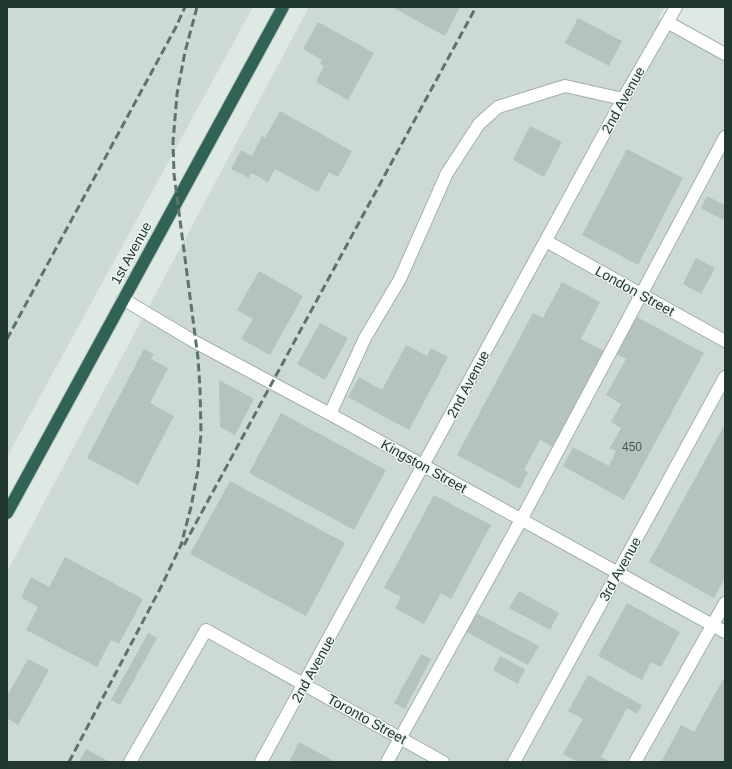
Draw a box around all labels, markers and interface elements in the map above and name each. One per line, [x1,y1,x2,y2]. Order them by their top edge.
street label: 2nd Avenue [598,64,648,136]
street label: 1st Avenue [107,219,155,287]
street label: London Street [593,263,677,319]
street label: 2nd Avenue [444,348,492,420]
street label: Kingston Street [378,436,470,496]
house number: 450 [622,440,642,454]
street label: 3rd Avenue [596,534,644,604]
street label: 2nd Avenue [288,633,338,705]
street label: Toronto Street [325,691,409,747]

